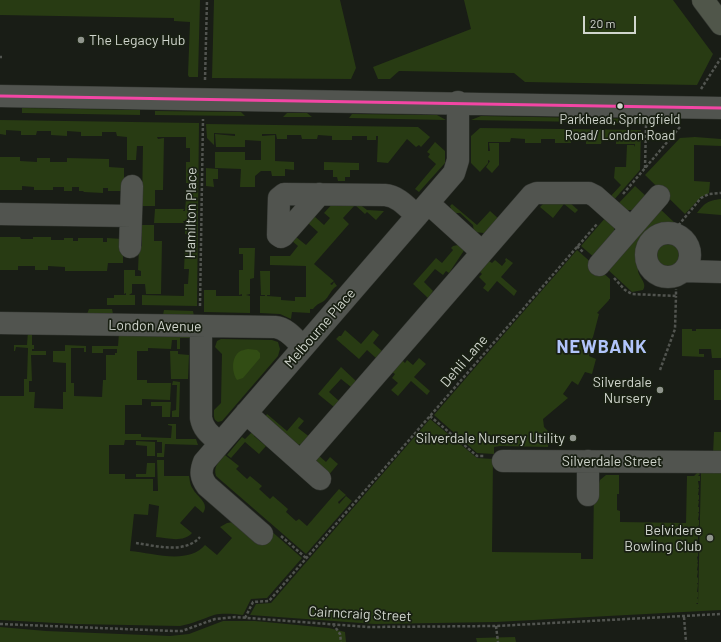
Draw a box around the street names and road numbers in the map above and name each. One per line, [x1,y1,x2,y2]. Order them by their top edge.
street label: Hamilton Place [182,167,200,259]
street label: Melbourne Place [281,285,359,371]
street label: London Avenue [108,317,202,335]
street label: Dehli Lane [437,332,491,390]
street label: Silverdale Street [562,453,662,469]
street label: Cairncraig Street [308,603,412,625]

